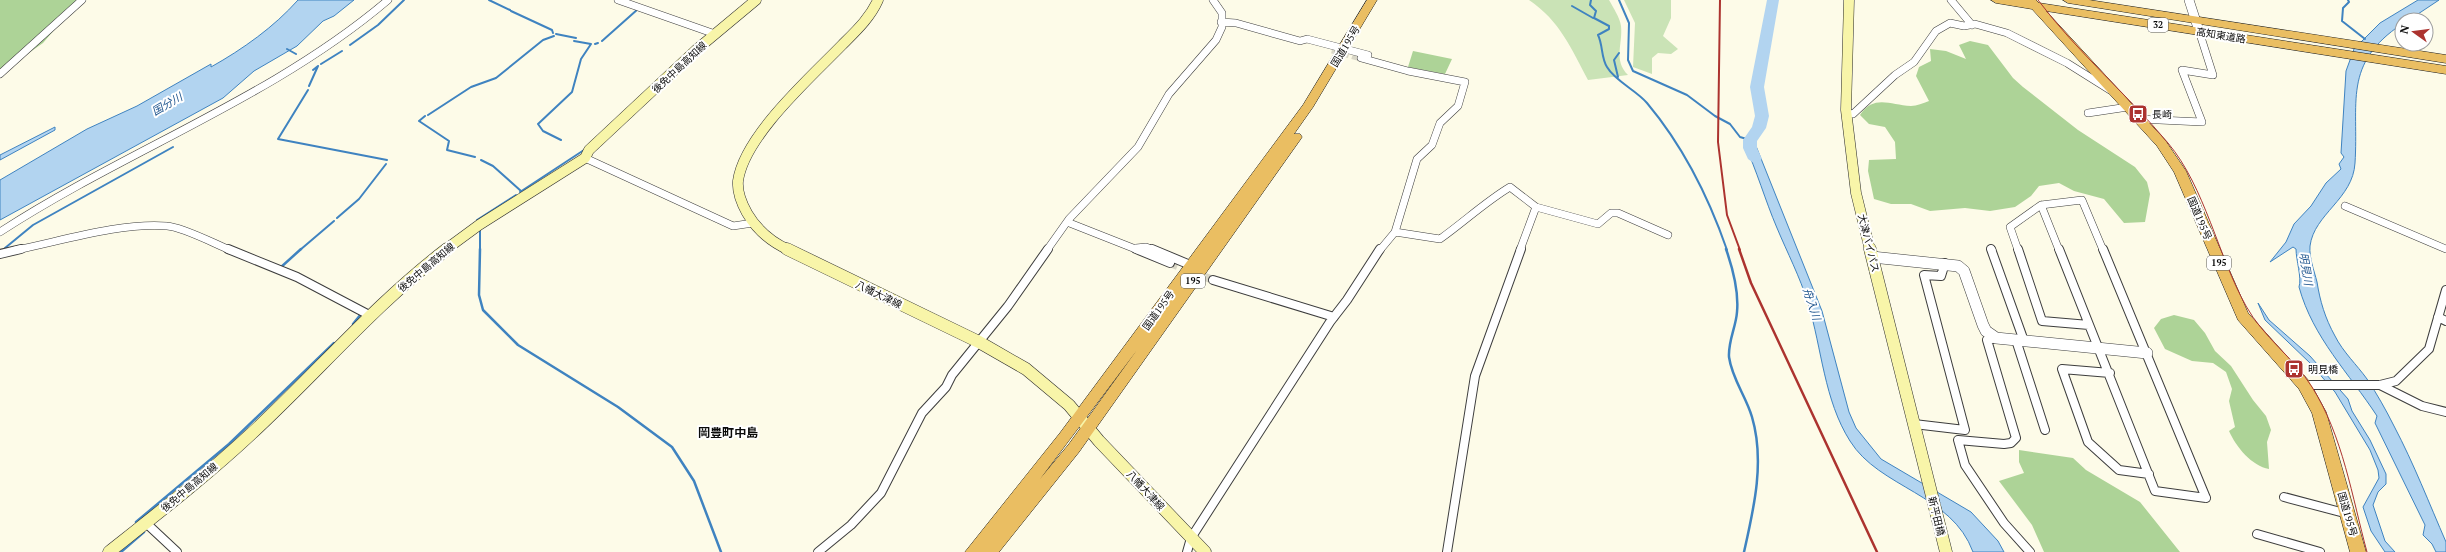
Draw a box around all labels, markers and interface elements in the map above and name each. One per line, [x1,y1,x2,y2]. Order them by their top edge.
north arrow [2394,12,2434,52]
road number: 32 [2148,18,2168,32]
street label: 国道195号 [1328,23,1363,69]
text: N [2396,23,2412,35]
street label: 高知東道路 [2195,25,2247,46]
street label: 後免中島高知線 [649,39,709,96]
water label: 国分川 [149,89,186,118]
bus stop icon: 長崎 [2127,103,2149,125]
place label: 長崎 [2152,108,2172,121]
street label: 国道195号 [2185,194,2215,242]
street label: 大津バイパス [1855,213,1882,274]
street label: 後免中島高知線 [395,240,457,295]
water label: 明見川 [2297,252,2316,287]
road number: 195 [2207,256,2231,270]
road number: 195 [1181,274,1205,288]
street label: 八幡大津線 [853,278,904,311]
water label: 舟入川 [1800,286,1824,323]
street label: 国道195号 [1140,288,1177,333]
bus stop icon: 明見橋 [2283,358,2305,380]
place label: 明見橋 [2308,363,2338,376]
district label: 岡豊町中島 [698,425,758,440]
street label: 後免中島高知線 [158,460,220,515]
street label: 八幡大津線 [1124,468,1167,513]
street label: 国道195号 [2335,490,2360,538]
street label: 新平田橋 [1925,495,1948,537]

